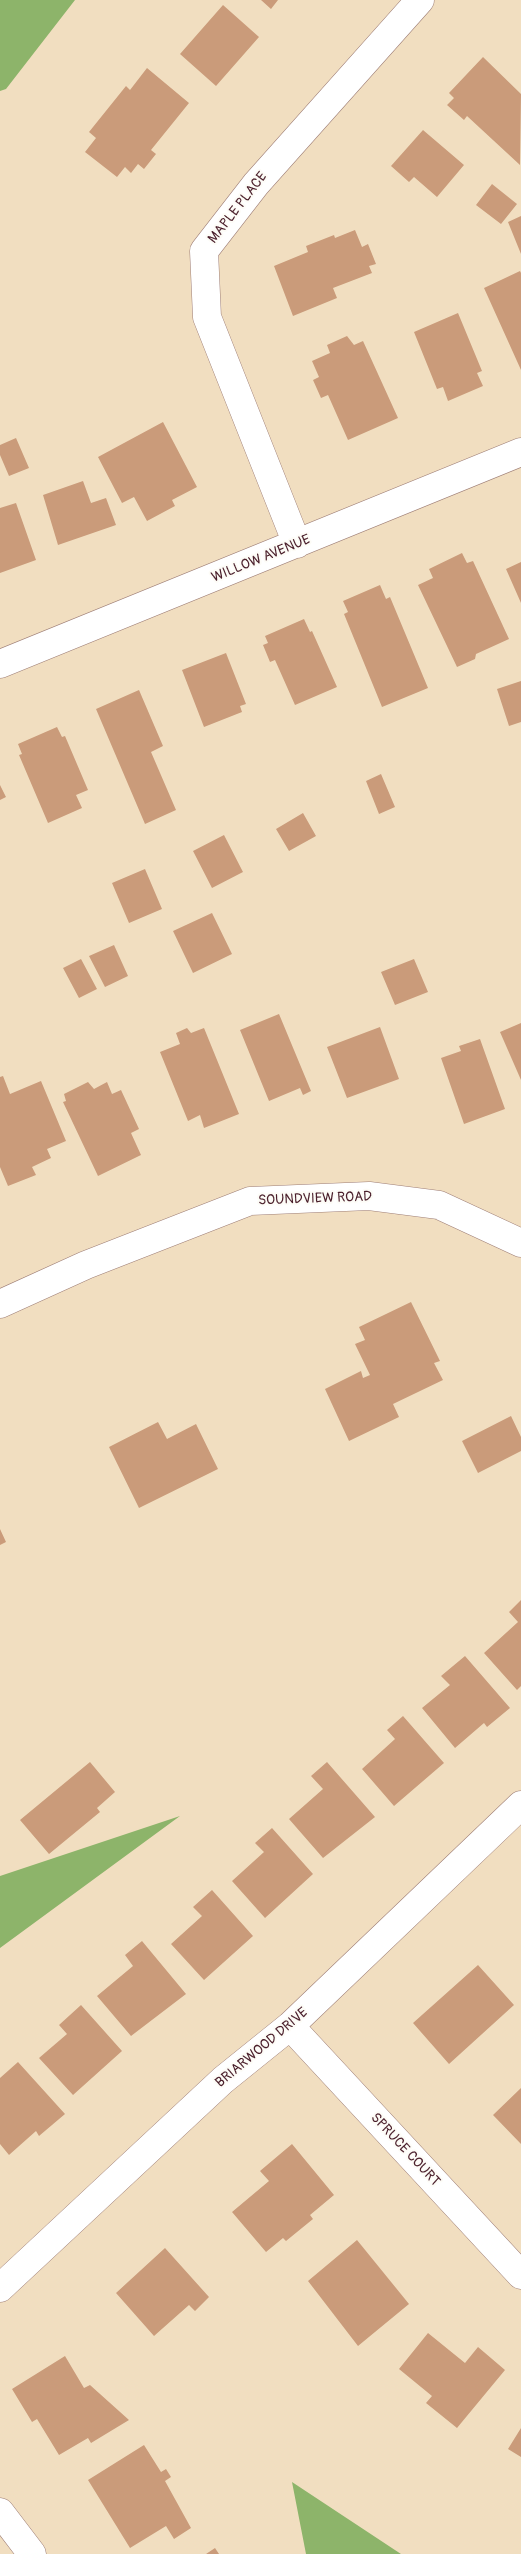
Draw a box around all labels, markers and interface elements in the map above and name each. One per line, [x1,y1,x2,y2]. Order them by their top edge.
street label: MAPLE PLACE [205,169,271,247]
street label: WILLOW AVENUE [209,532,313,586]
street label: SOUNDVIEW ROAD [258,1189,372,1209]
street label: BRIARWOOD DRIVE [212,2005,312,2091]
street label: SPRUCE COURT [367,2110,443,2190]

